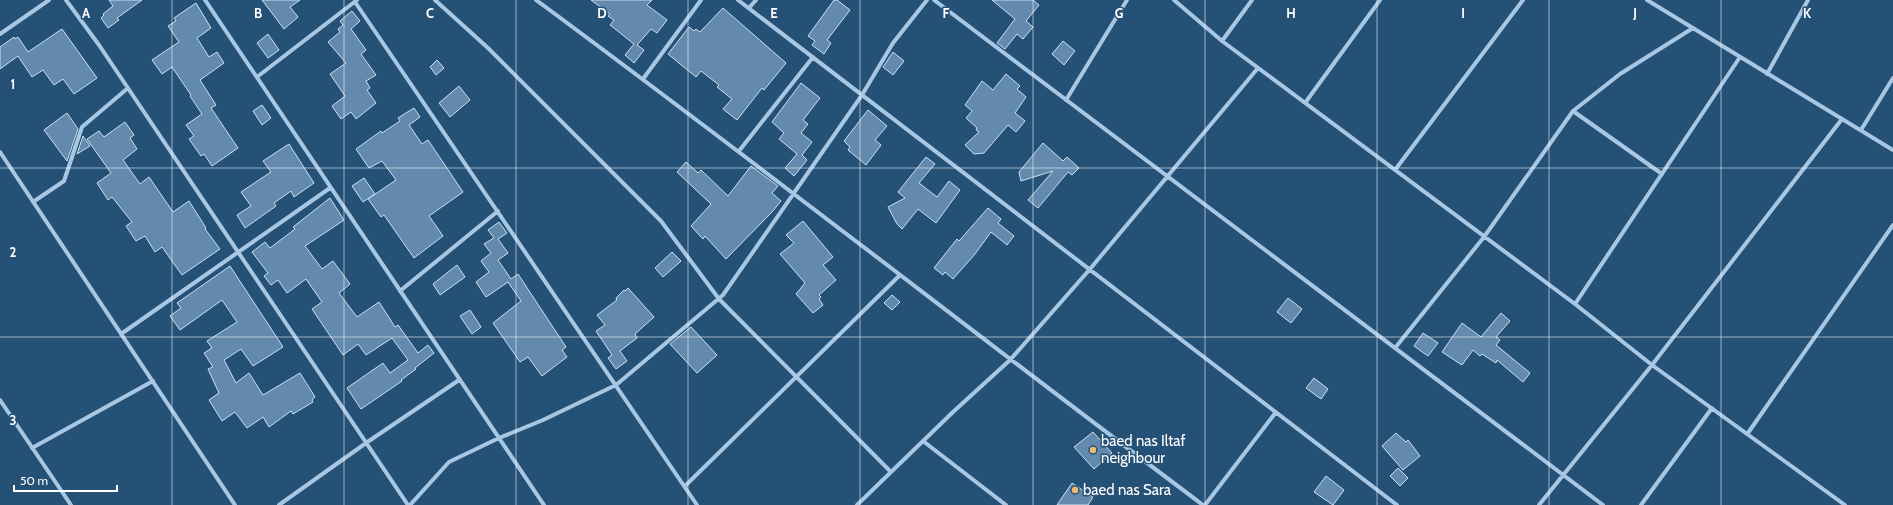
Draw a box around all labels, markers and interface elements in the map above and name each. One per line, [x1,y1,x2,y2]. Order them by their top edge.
text: A [82,5,91,21]
text: B [254,5,262,21]
text: C [426,5,434,21]
text: D [597,5,607,21]
text: E [770,5,778,21]
text: F [943,5,950,21]
text: G [1115,5,1124,21]
text: H [1286,5,1296,21]
text: I [1461,5,1465,21]
text: J [1632,5,1637,21]
text: K [1803,5,1812,21]
text: 1 [11,76,15,92]
text: 2 [10,244,17,260]
text: 3 [9,412,17,428]
place label: baed nas Iltaf neighbour [1101,432,1185,467]
marker: baed nas Iltaf neighbour [1088,445,1098,455]
scale bar [14,467,117,493]
text: 50 m [20,473,48,488]
place label: baed nas Sara [1083,481,1172,499]
marker: baed nas Sara [1070,485,1080,495]

